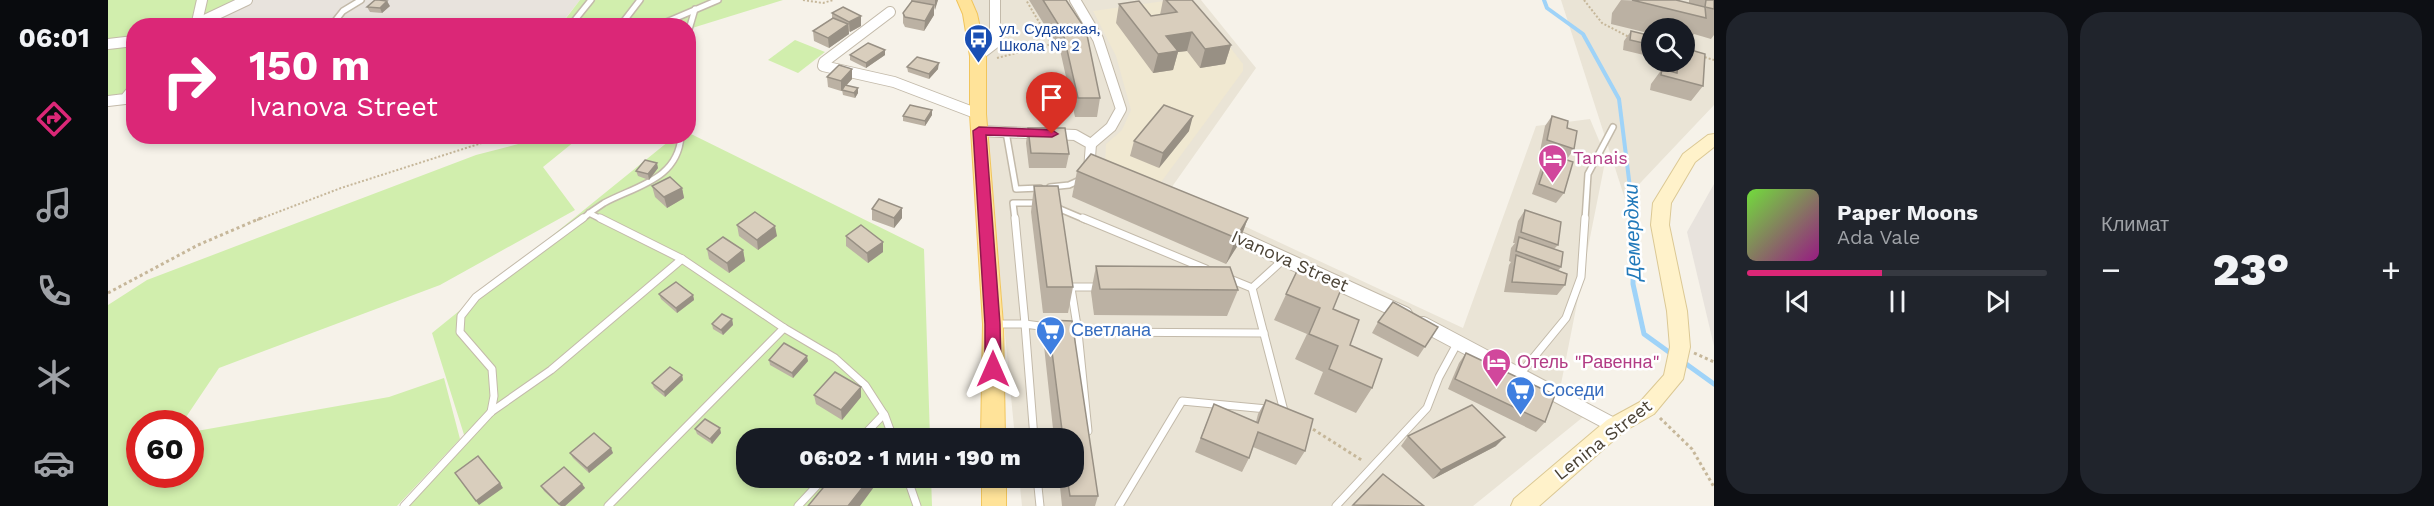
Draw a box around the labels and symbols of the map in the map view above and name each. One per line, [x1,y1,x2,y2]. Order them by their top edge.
place label: ул. Судакская, Школа № 2 [999,20,1101,55]
bus stop icon: ул. Судакская, Школа № 2 [962,22,994,64]
pin [1026,72,1077,134]
hotel icon: Tanais [1536,142,1568,184]
place label: Tanais [1573,147,1628,168]
water label: Демерджи [1618,183,1646,283]
street label: Ivanova Street [1228,225,1352,296]
supermarket icon: Светлана [1034,314,1066,356]
place label: Светлана [1071,319,1152,340]
position arrow [961,337,1025,401]
hotel icon: Отель "Равенна" [1480,346,1512,388]
place label: Отель "Равенна" [1517,351,1660,372]
supermarket icon: Соседи [1505,374,1537,416]
place label: Соседи [1542,379,1604,400]
street label: Lenina Street [1550,395,1656,484]
speed limit sign: 60 [126,410,204,488]

